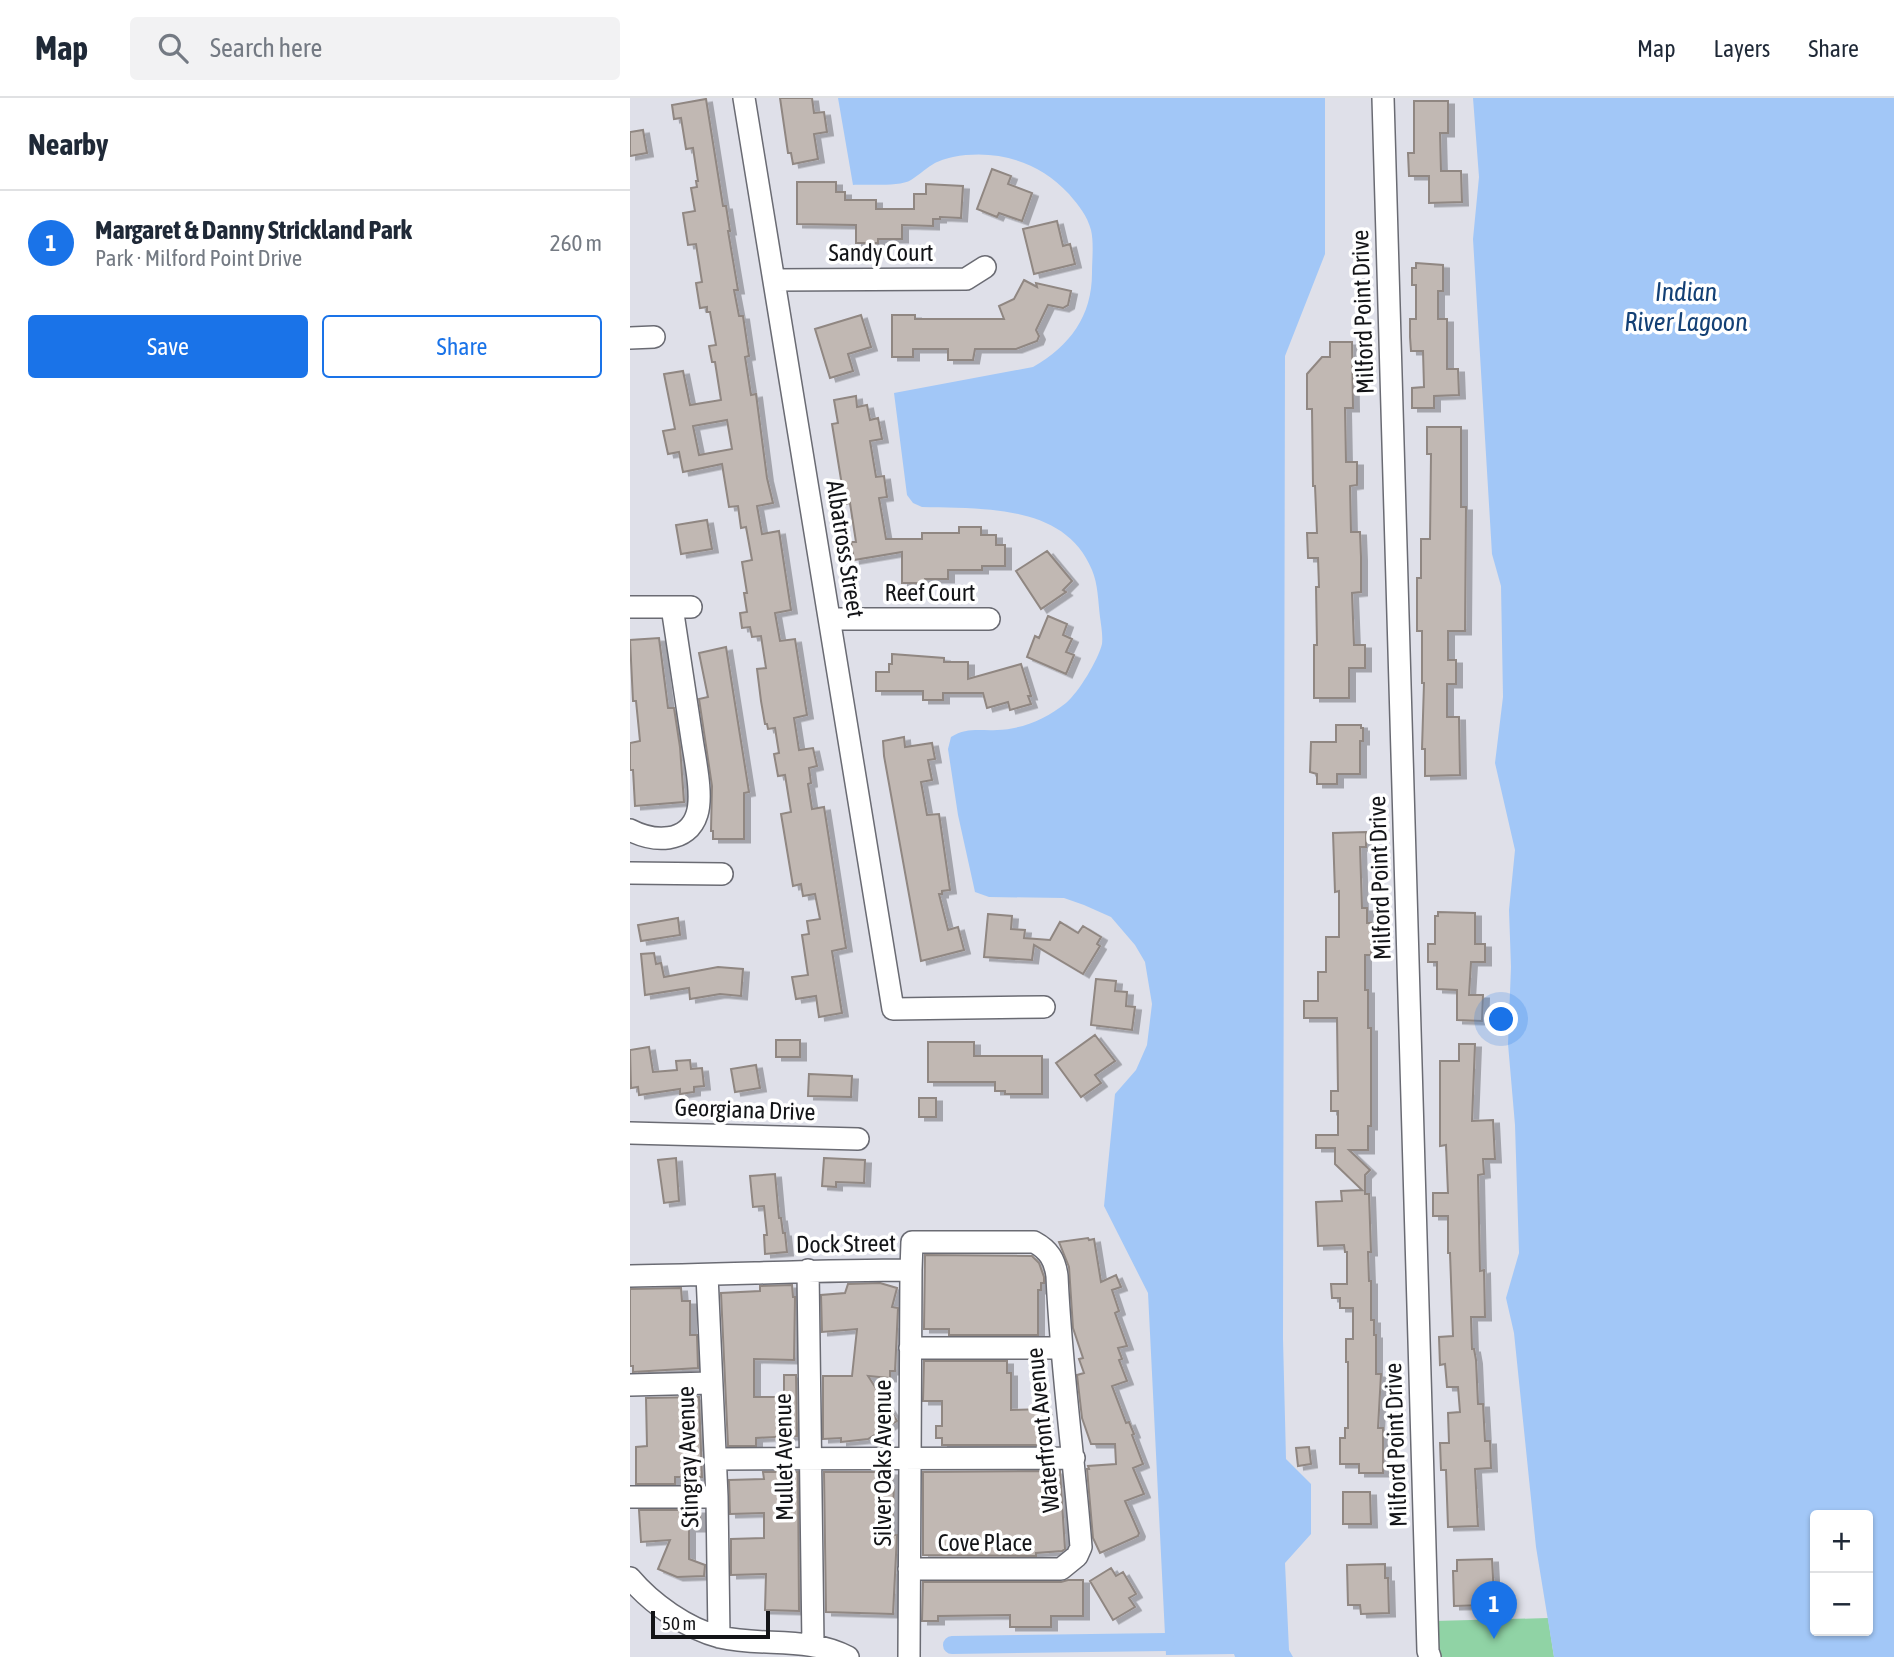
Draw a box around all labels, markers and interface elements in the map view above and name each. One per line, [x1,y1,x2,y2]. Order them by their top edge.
search box [130,17,620,80]
text: Map [35,29,88,67]
icon: search [154,29,192,67]
text: Search here [210,33,322,63]
text: Map [1637,35,1676,62]
text: Layers [1714,35,1770,62]
text: Share [1808,35,1859,62]
text: Nearby [28,127,108,161]
text: Margaret & Danny Strickland Park [95,215,412,245]
street label: Milford Point Drive [1346,229,1379,395]
text: 1 [46,230,56,256]
text: 260 m [550,230,602,256]
street label: Sandy Court [829,239,934,266]
text: Park · Milford Point Drive [95,245,302,271]
water label: Indian River Lagoon [1624,277,1748,337]
button: Save [28,315,308,378]
button: Share [322,315,602,378]
street label: Albatross Street [821,478,870,620]
street label: Reef Court [884,579,976,606]
street label: Milford Point Drive [1363,795,1396,961]
your location [1484,1002,1518,1036]
street label: Georgiana Drive [674,1094,816,1125]
street label: Dock Street [796,1229,896,1258]
street label: Waterfront Avenue [1020,1346,1065,1514]
street label: Milford Point Drive [1379,1362,1412,1528]
street label: Silver Oaks Avenue [869,1380,896,1546]
street label: Stingray Avenue [672,1386,703,1528]
street label: Mullet Avenue [769,1393,798,1521]
map controls [1810,1510,1873,1636]
button: + [1810,1510,1873,1573]
street label: Cove Place [938,1529,1032,1556]
button: − [1810,1573,1873,1636]
pin: 1 [1471,1581,1517,1639]
scale bar [651,1608,770,1640]
text: 50 m [662,1612,696,1634]

